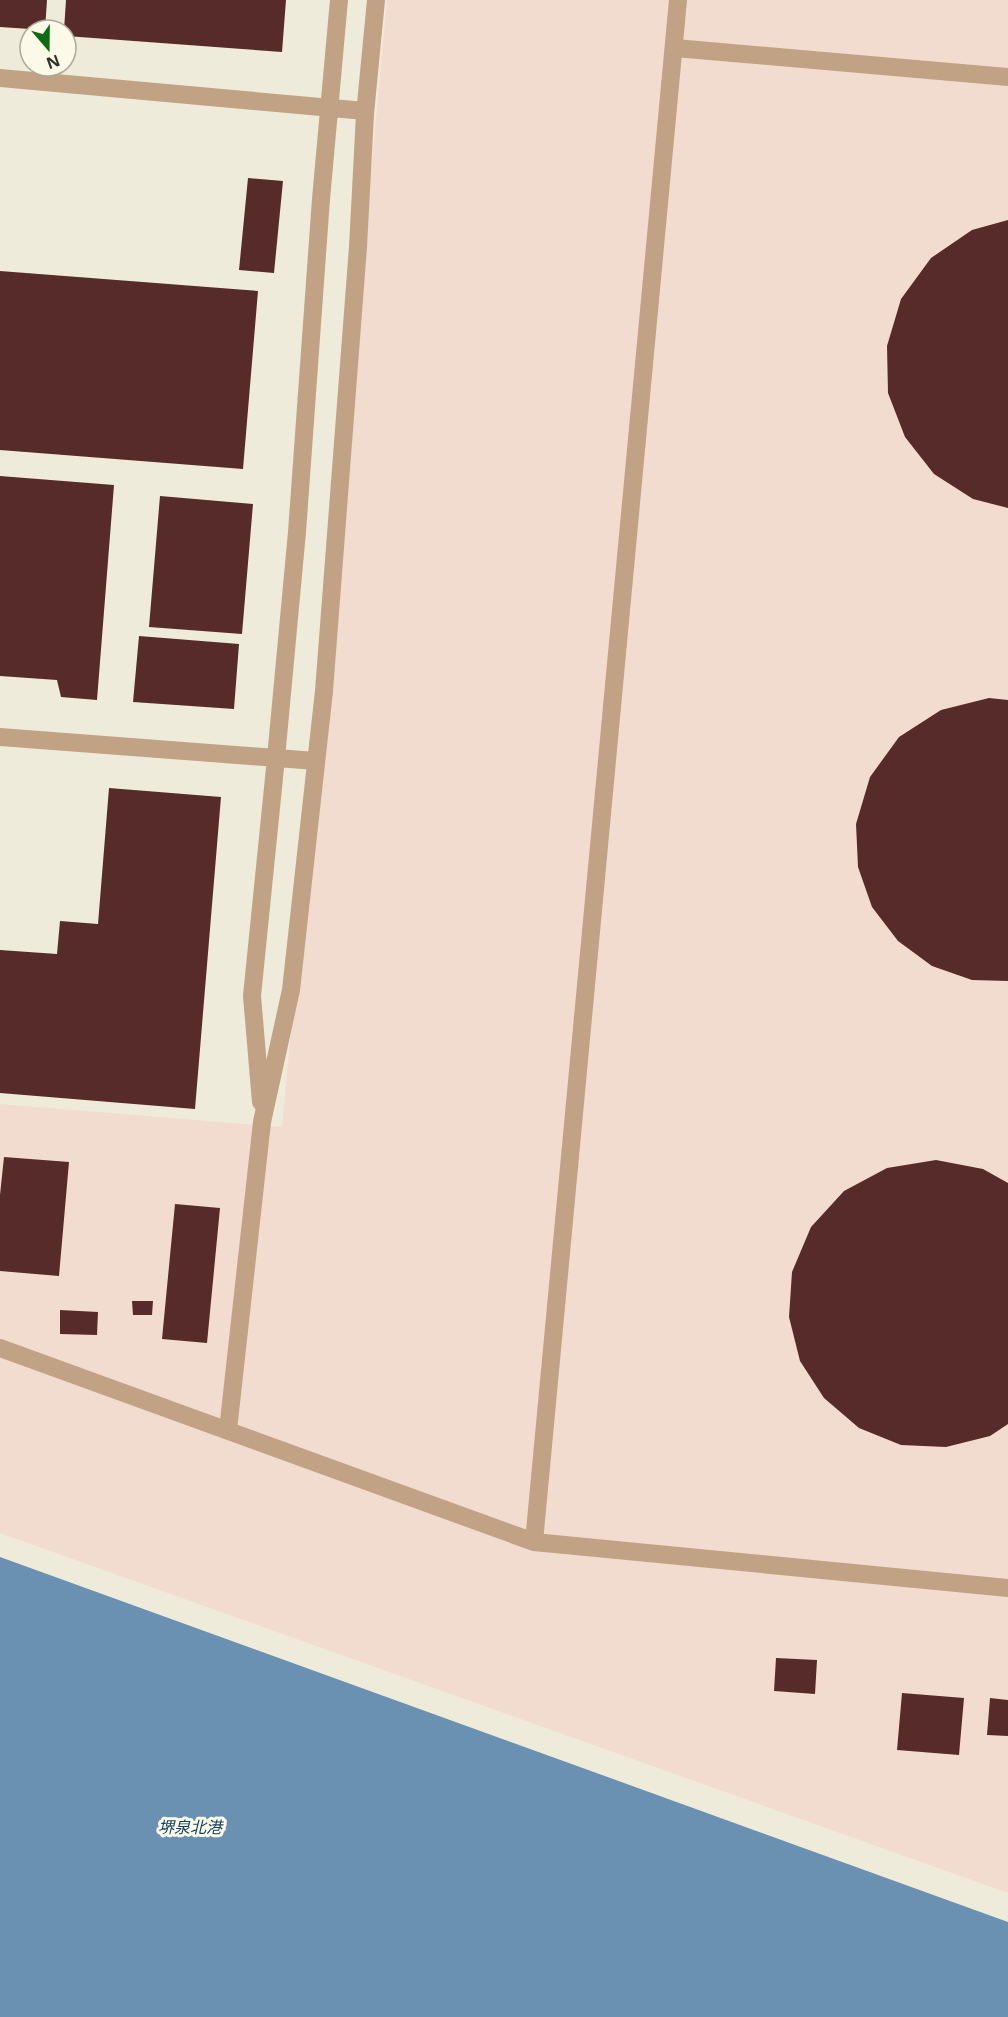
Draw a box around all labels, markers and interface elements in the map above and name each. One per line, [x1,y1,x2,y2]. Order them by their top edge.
north arrow [18,18,78,78]
text: N [43,50,63,75]
water label: 堺泉北港 [158,1816,224,1838]

